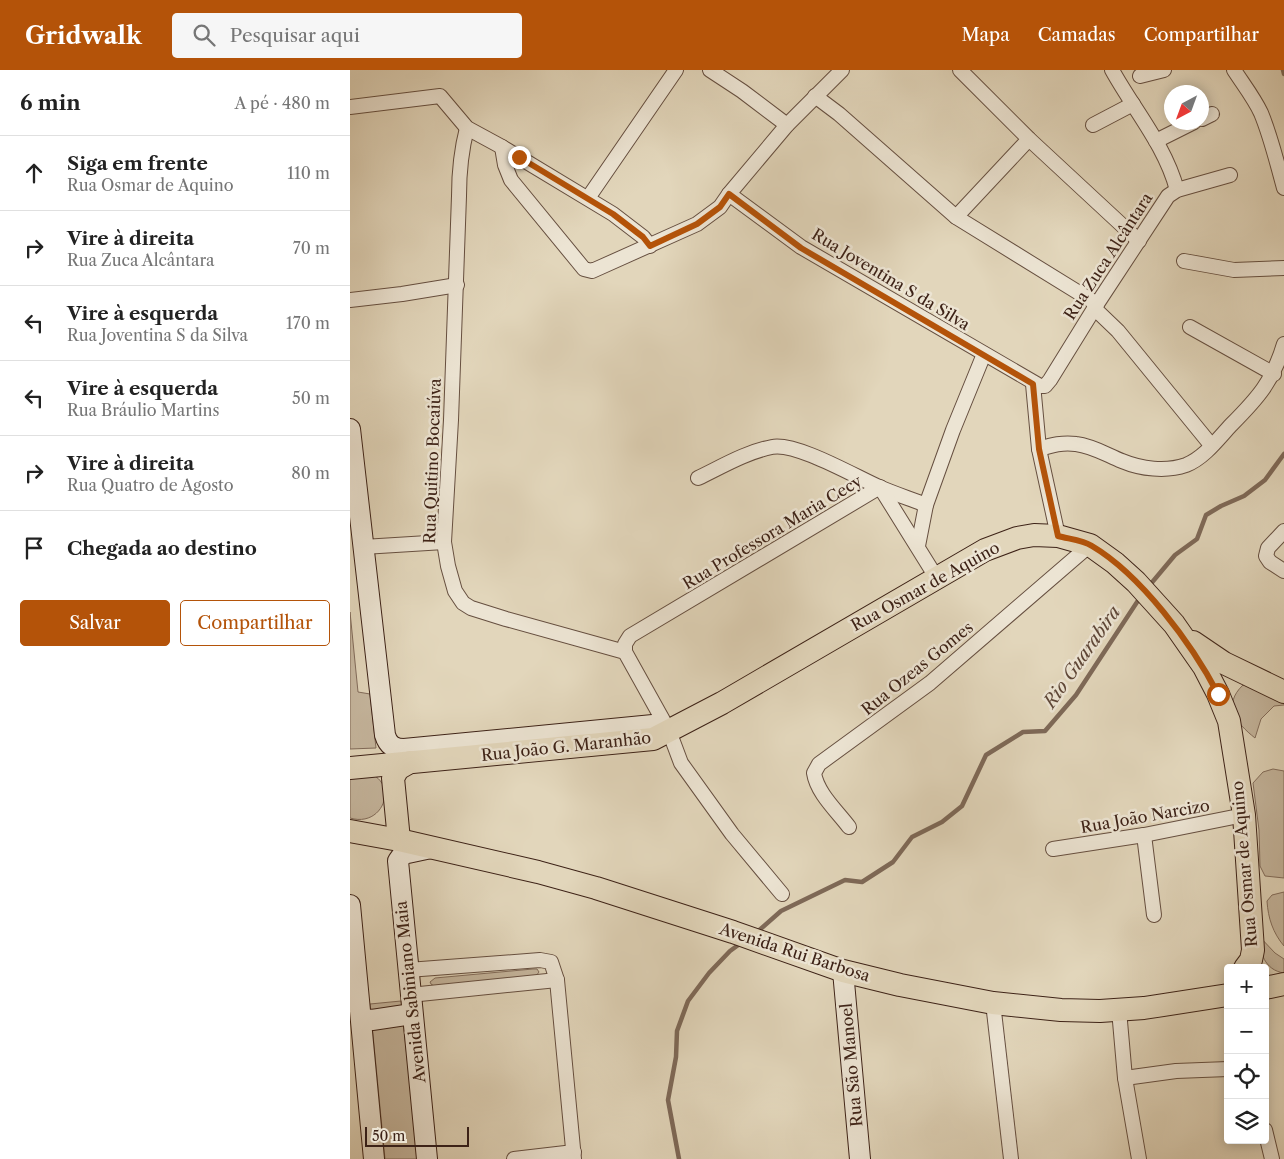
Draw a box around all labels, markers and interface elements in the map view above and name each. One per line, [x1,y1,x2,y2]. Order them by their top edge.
search box [172,13,522,58]
text: Gridwalk [25,21,142,50]
icon: search [190,21,218,49]
text: Pesquisar aqui [230,24,360,47]
text: Mapa [962,24,1010,46]
text: Camadas [1038,24,1116,46]
text: Compartilhar [1144,24,1259,46]
north arrow [1164,85,1209,130]
text: 6 min [20,90,81,115]
text: A pé · 480 m [235,93,330,113]
route end [508,146,531,169]
text: Siga em frente [67,152,208,175]
icon: ahead [20,159,48,187]
text: 110 m [287,163,330,183]
text: Rua Osmar de Aquino [67,175,234,195]
street label: Rua Zuca Alcântara [1059,188,1157,323]
street label: Rua Joventina S da Silva [808,224,974,334]
text: Vire à direita [67,227,194,250]
icon: right [20,234,48,262]
text: 70 m [293,238,330,258]
text: Rua Zuca Alcântara [67,250,215,270]
text: Vire à esquerda [67,302,218,325]
icon: left [20,309,48,337]
text: 170 m [286,313,330,333]
text: Rua Joventina S da Silva [67,325,248,345]
text: Vire à esquerda [67,377,218,400]
street label: Rua Quitino Bocaiúva [419,377,445,544]
icon: left [20,384,48,412]
text: 50 m [292,388,330,408]
text: Rua Bráulio Martins [67,400,220,420]
text: Vire à direita [67,452,194,475]
icon: right [20,459,48,487]
text: 80 m [291,463,330,483]
street label: Rua Professora Maria Cecy [679,470,866,593]
text: Rua Quatro de Agosto [67,475,234,495]
icon: arrive [20,534,48,562]
text: Chegada ao destino [67,537,257,560]
street label: Rua Osmar de Aquino [847,537,1003,635]
button: Salvar [20,600,170,646]
button: Compartilhar [180,600,330,646]
water label: Rio Guarabira [1038,602,1125,714]
street label: Rua Ozeas Gomes [857,617,977,719]
route start [1207,683,1230,706]
street label: Rua João G. Maranhão [480,727,652,765]
street label: Rua Osmar de Aquino [1227,780,1261,948]
street label: Rua João Narcizo [1079,795,1211,837]
street label: Avenida Sabiniano Maia [390,899,430,1085]
street label: Avenida Rui Barbosa [716,918,873,986]
map controls [1224,964,1269,1144]
button: + [1224,964,1269,1009]
street label: Rua São Manoel [836,1002,866,1128]
button: − [1224,1009,1269,1054]
button: locate [1224,1054,1269,1099]
button: layers [1224,1099,1269,1144]
scale bar [365,1124,469,1147]
text: 50 m [372,1127,405,1145]

